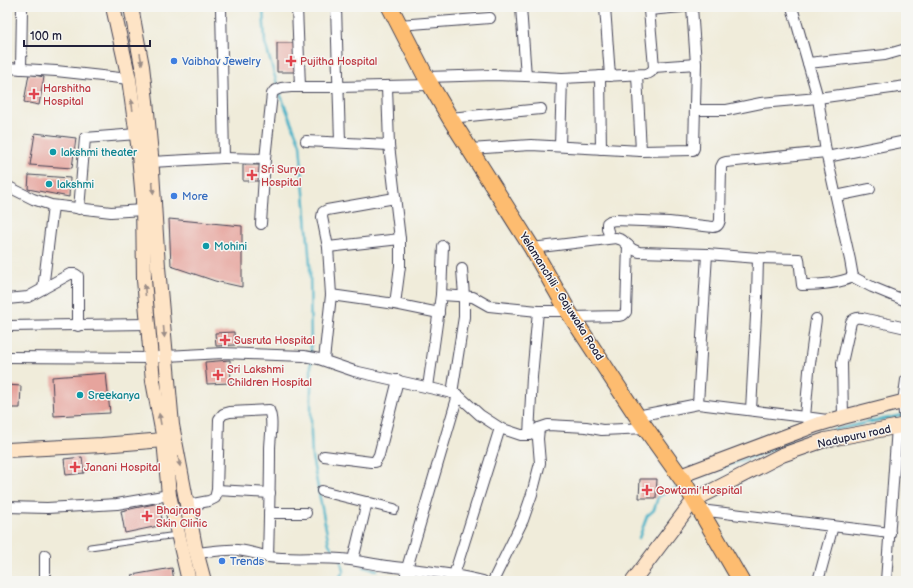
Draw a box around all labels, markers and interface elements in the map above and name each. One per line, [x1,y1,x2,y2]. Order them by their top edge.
scale bar [24,22,150,48]
text: 100 m [30,29,62,44]
one-way arrow [138,53,144,65]
place label: Vaibhav Jewelry [182,55,261,68]
marker: Pujitha Hospital [285,55,297,67]
place label: Pujitha Hospital [300,55,377,68]
marker: Vaibhav Jewelry [169,56,179,66]
place label: Harshitha Hospital [43,82,91,108]
marker: Harshitha Hospital [28,88,40,100]
one-way arrow [129,99,135,111]
place label: lakshmi theater [61,146,138,159]
marker: lakshmi theater [48,147,58,157]
place label: Sri Surya Hospital [261,163,305,189]
marker: Sri Surya Hospital [246,169,258,181]
place label: lakshmi [57,178,94,191]
marker: lakshmi [44,179,54,189]
one-way arrow [150,182,157,194]
place label: More [182,190,208,203]
marker: More [169,191,179,201]
street label: Yelamanchili - Gajuwaka Road [516,229,606,363]
place label: Mohini [214,240,247,253]
marker: Mohini [201,241,211,251]
one-way arrow [141,284,148,296]
one-way arrow [160,326,167,338]
marker: Susruta Hospital [219,334,231,346]
place label: Susruta Hospital [234,334,315,347]
place label: Sri Lakshmi Children Hospital [227,363,312,389]
marker: Sri Lakshmi Children Hospital [212,369,224,381]
place label: Sreekanya [88,389,140,402]
marker: Sreekanya [75,390,85,400]
one-way arrow [157,413,163,425]
street label: Nadupuru road [816,422,892,451]
one-way arrow [176,455,182,467]
marker: Janani Hospital [69,461,81,473]
place label: Janani Hospital [84,461,160,474]
marker: Gowtami Hospital [641,484,653,496]
place label: Gowtami Hospital [656,484,742,497]
place label: Bhajrang Skin Clinic [156,504,207,530]
marker: Bhajrang Skin Clinic [141,510,153,522]
place label: Trends [230,555,265,568]
marker: Trends [217,556,227,566]

